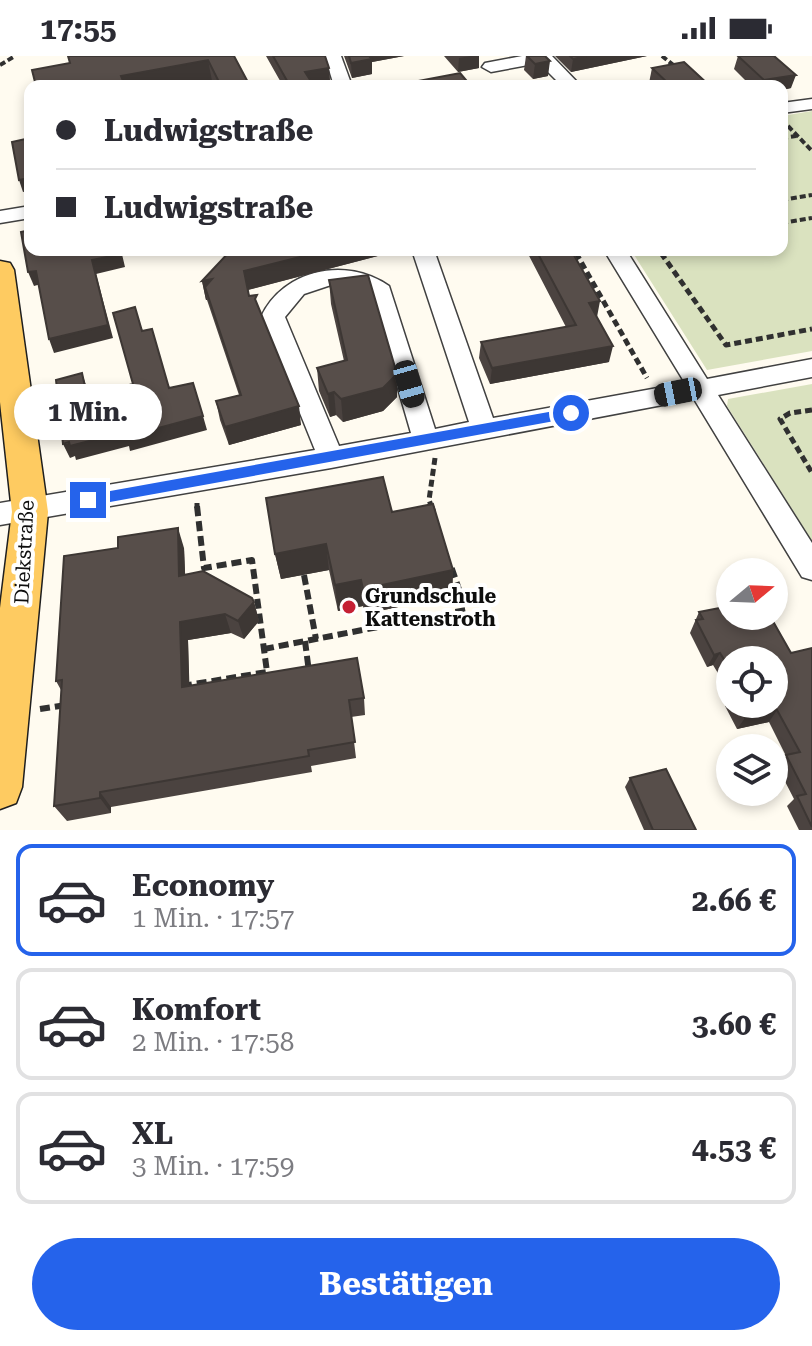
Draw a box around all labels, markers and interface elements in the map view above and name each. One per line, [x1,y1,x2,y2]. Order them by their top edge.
text: 17:55 [40,11,117,46]
text: Ludwigstraße [104,113,313,148]
text: Ludwigstraße [104,190,313,225]
car [391,358,427,410]
car [652,376,704,408]
callout: 1 Min. [14,384,162,440]
route start [553,395,589,431]
text: 1 Min. [48,397,128,427]
route end [70,482,106,518]
street label: Diekstraße [9,499,39,605]
north arrow [716,558,788,630]
map controls [716,558,788,806]
place label: Grundschule Kattenstroth [365,584,496,631]
marker: Grundschule Kattenstroth [340,598,358,616]
button: locate [716,646,788,718]
button: layers [716,734,788,806]
icon: car [36,864,108,936]
text: Economy [132,868,274,903]
text: 2.66 € [692,883,776,918]
text: 1 Min. · 17:57 [132,903,294,933]
icon: car [36,988,108,1060]
text: Komfort [132,992,261,1027]
text: 3.60 € [692,1007,776,1042]
text: 2 Min. · 17:58 [132,1027,294,1057]
icon: car [36,1112,108,1184]
text: XL [132,1116,173,1151]
text: 4.53 € [692,1131,776,1166]
text: 3 Min. · 17:59 [132,1151,294,1181]
button: Bestätigen [32,1238,780,1330]

